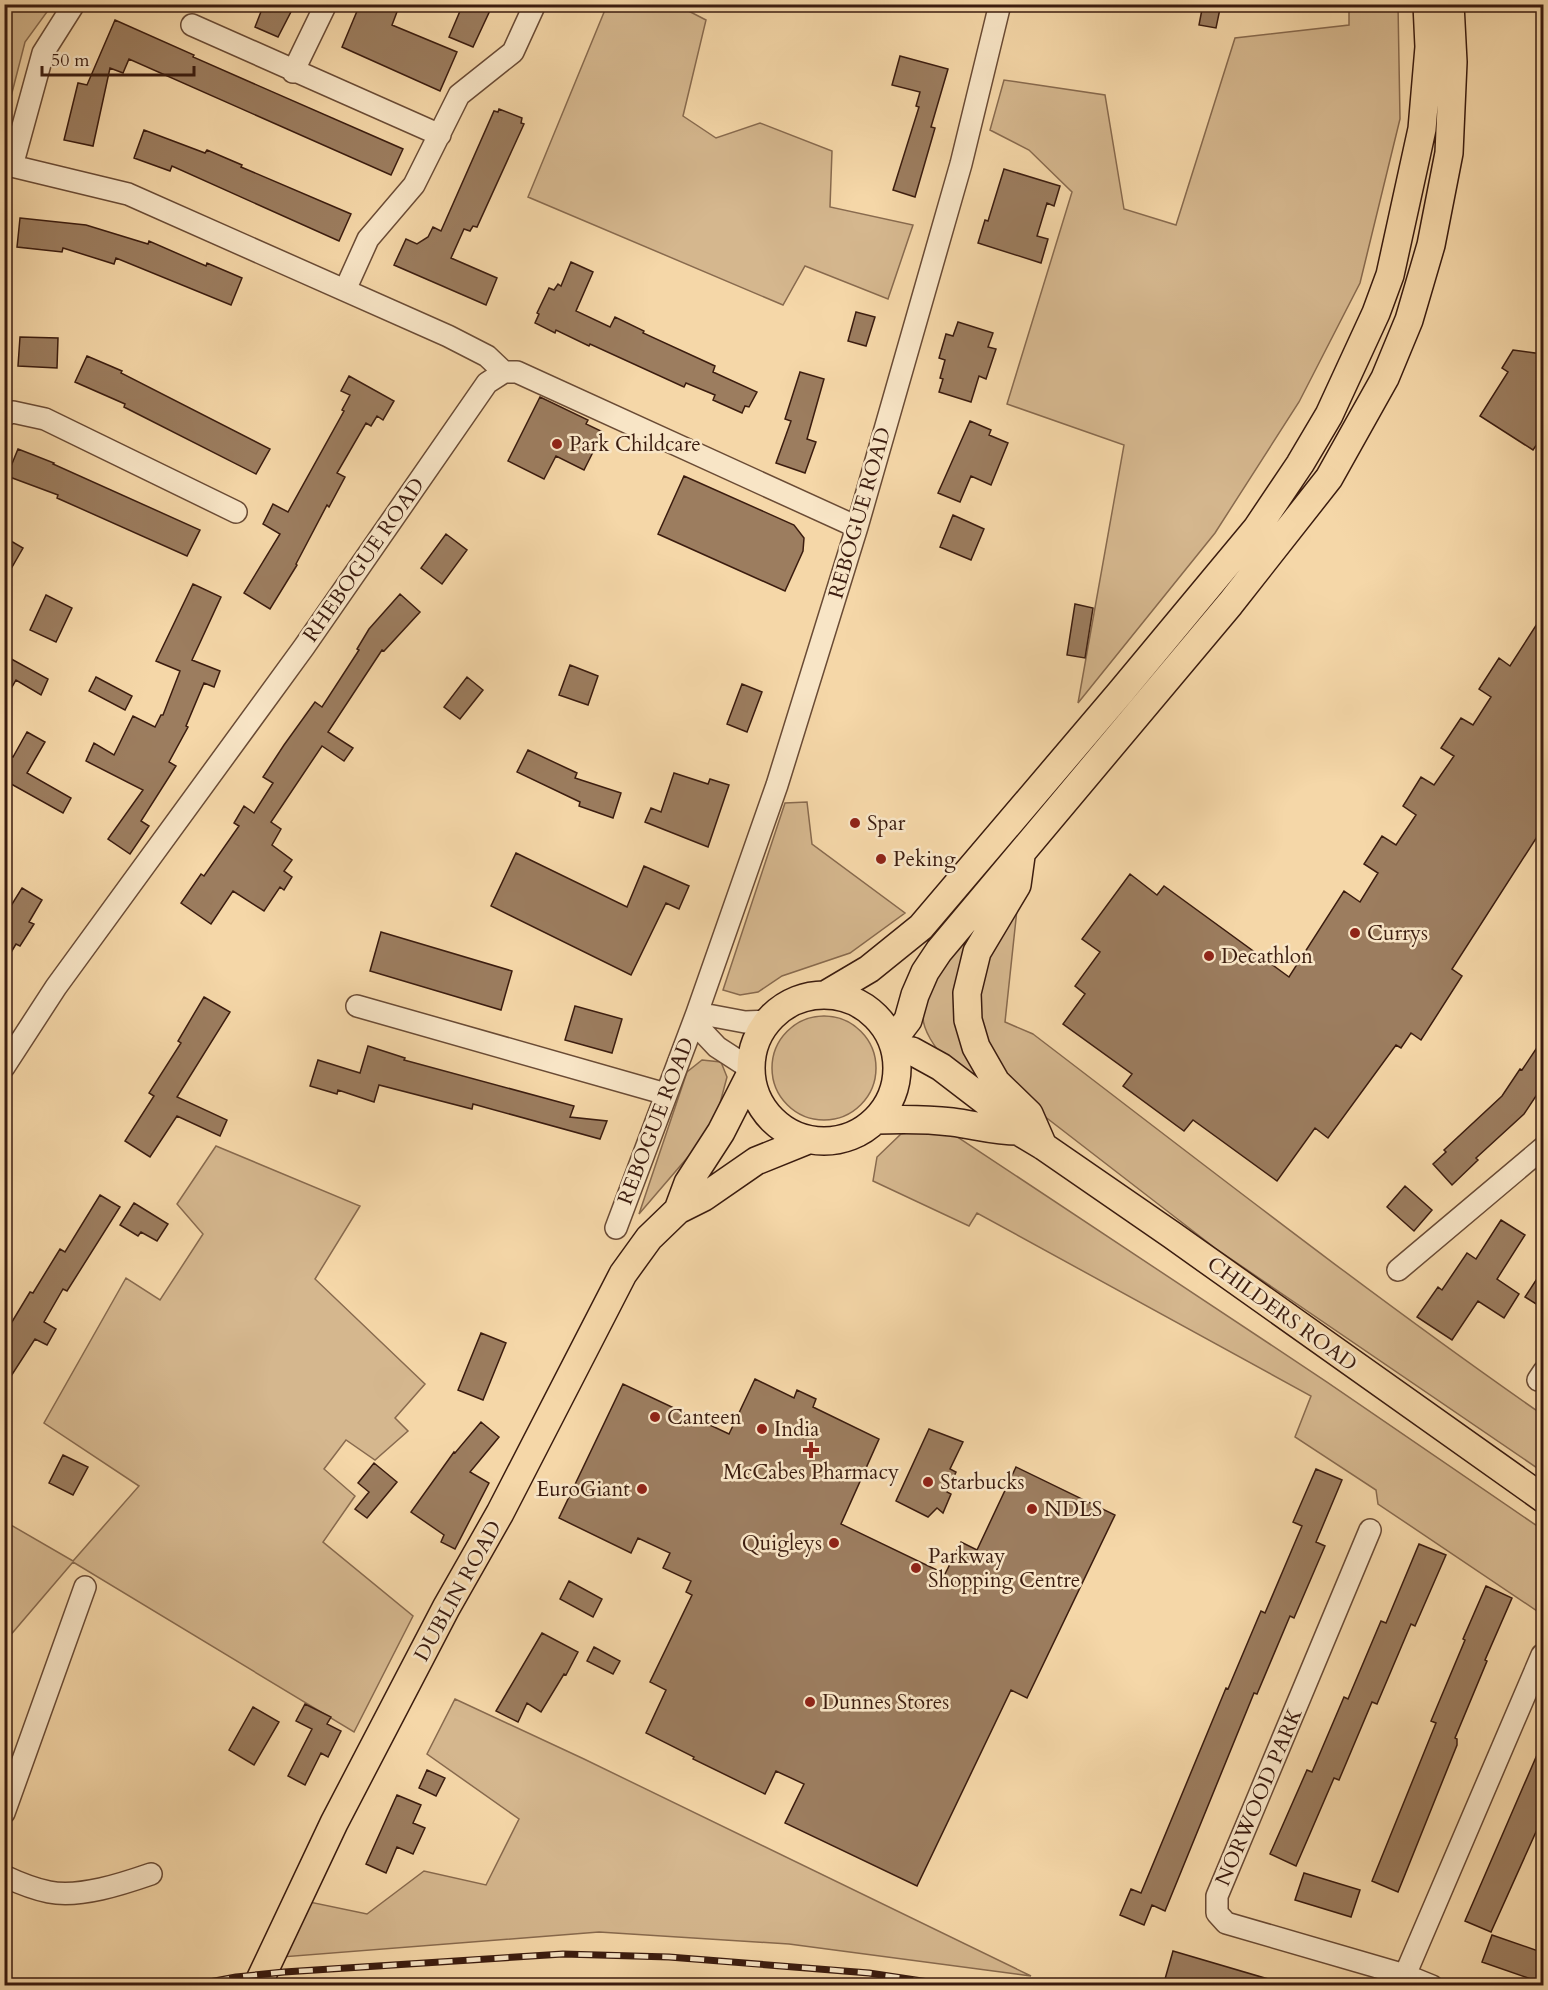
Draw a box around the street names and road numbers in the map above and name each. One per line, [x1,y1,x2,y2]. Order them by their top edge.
street label: REBOGUE ROAD [822,424,898,602]
street label: RHEBOGUE ROAD [296,472,432,648]
street label: REBOGUE ROAD [611,1033,701,1209]
street label: CHILDERS ROAD [1201,1250,1363,1378]
street label: DUBLIN ROAD [407,1515,509,1667]
street label: NORWOOD PARK [1208,1703,1310,1890]

